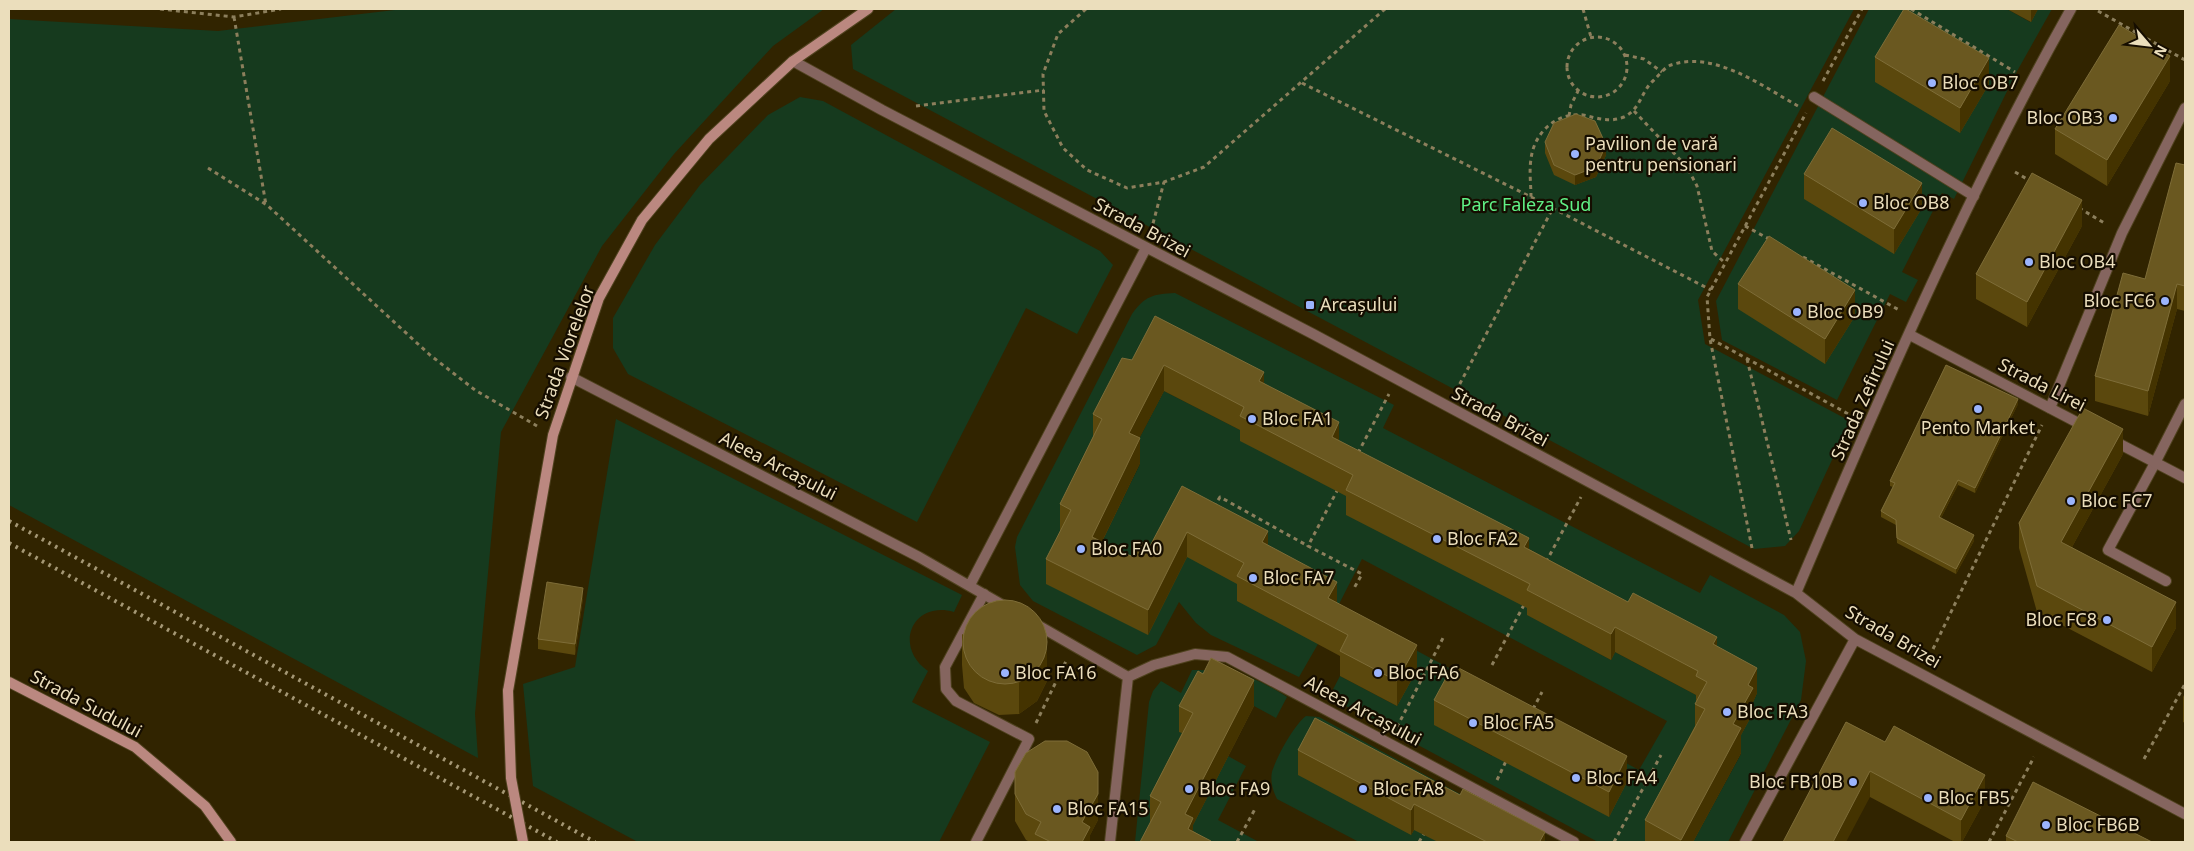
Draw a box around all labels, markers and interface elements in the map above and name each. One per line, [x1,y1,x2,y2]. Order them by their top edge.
north arrow [2124,20,2174,70]
text: N [2150,42,2172,61]
place label: Bloc OB7 [1942,70,2019,94]
marker: Bloc OB7 [1926,77,1938,89]
place label: Bloc OB3 [2026,105,2103,129]
marker: Bloc OB3 [2107,112,2119,124]
place label: Pavilion de vară pentru pensionari [1585,131,1737,176]
marker: Pavilion de vară pentru pensionari [1569,148,1581,160]
place label: Bloc OB8 [1873,190,1950,214]
street label: Strada Brizei [1090,192,1195,263]
park label: Parc Faleza Sud [1461,192,1591,216]
marker: Bloc OB8 [1857,197,1869,209]
place label: Bloc OB4 [2039,249,2116,273]
marker: Bloc OB4 [2023,256,2035,268]
street label: Strada Viorelelor [529,281,600,422]
place label: Bloc FC6 [2083,288,2155,312]
place label: Arcașului [1320,292,1397,316]
marker: Bloc FC6 [2159,295,2171,307]
marker: Arcașului [1304,299,1316,311]
place label: Bloc OB9 [1807,299,1884,323]
marker: Bloc OB9 [1791,306,1803,318]
street label: Strada Zefirului [1825,335,1899,464]
street label: Strada Lirei [1995,352,2090,416]
street label: Strada Brizei [1448,381,1553,452]
marker: Pento Market [1972,403,1984,415]
place label: Bloc FA1 [1262,406,1333,430]
marker: Bloc FA1 [1246,413,1258,425]
place label: Pento Market [1921,415,2036,439]
street label: Aleea Arcașului [716,425,841,505]
place label: Bloc FC7 [2081,488,2153,512]
marker: Bloc FC7 [2065,495,2077,507]
place label: Bloc FA2 [1447,526,1518,550]
marker: Bloc FA2 [1431,533,1443,545]
place label: Bloc FA0 [1091,536,1162,560]
marker: Bloc FA0 [1075,543,1087,555]
place label: Bloc FA7 [1263,565,1334,589]
marker: Bloc FA7 [1247,572,1259,584]
street label: Strada Brizei [1841,599,1946,673]
place label: Bloc FC8 [2025,607,2097,631]
marker: Bloc FC8 [2101,614,2113,626]
place label: Bloc FA16 [1015,660,1097,684]
place label: Bloc FA6 [1388,660,1459,684]
street label: Strada Sudului [27,664,146,743]
marker: Bloc FA16 [999,667,1011,679]
marker: Bloc FA6 [1372,667,1384,679]
street label: Aleea Arcașului [1301,669,1426,751]
place label: Bloc FA3 [1737,699,1808,723]
marker: Bloc FA3 [1721,706,1733,718]
place label: Bloc FA5 [1483,710,1554,734]
marker: Bloc FA5 [1467,717,1479,729]
place label: Bloc FA4 [1586,765,1657,789]
place label: Bloc FB10B [1749,769,1843,793]
marker: Bloc FA4 [1570,772,1582,784]
place label: Bloc FA9 [1199,776,1270,800]
place label: Bloc FA8 [1373,776,1444,800]
marker: Bloc FB10B [1847,776,1859,788]
marker: Bloc FA9 [1183,783,1195,795]
marker: Bloc FA8 [1357,783,1369,795]
place label: Bloc FB5 [1938,785,2010,809]
marker: Bloc FB5 [1922,792,1934,804]
place label: Bloc FA15 [1067,796,1149,820]
marker: Bloc FA15 [1051,803,1063,815]
place label: Bloc FB6B [2056,812,2140,836]
marker: Bloc FB6B [2040,819,2052,831]

